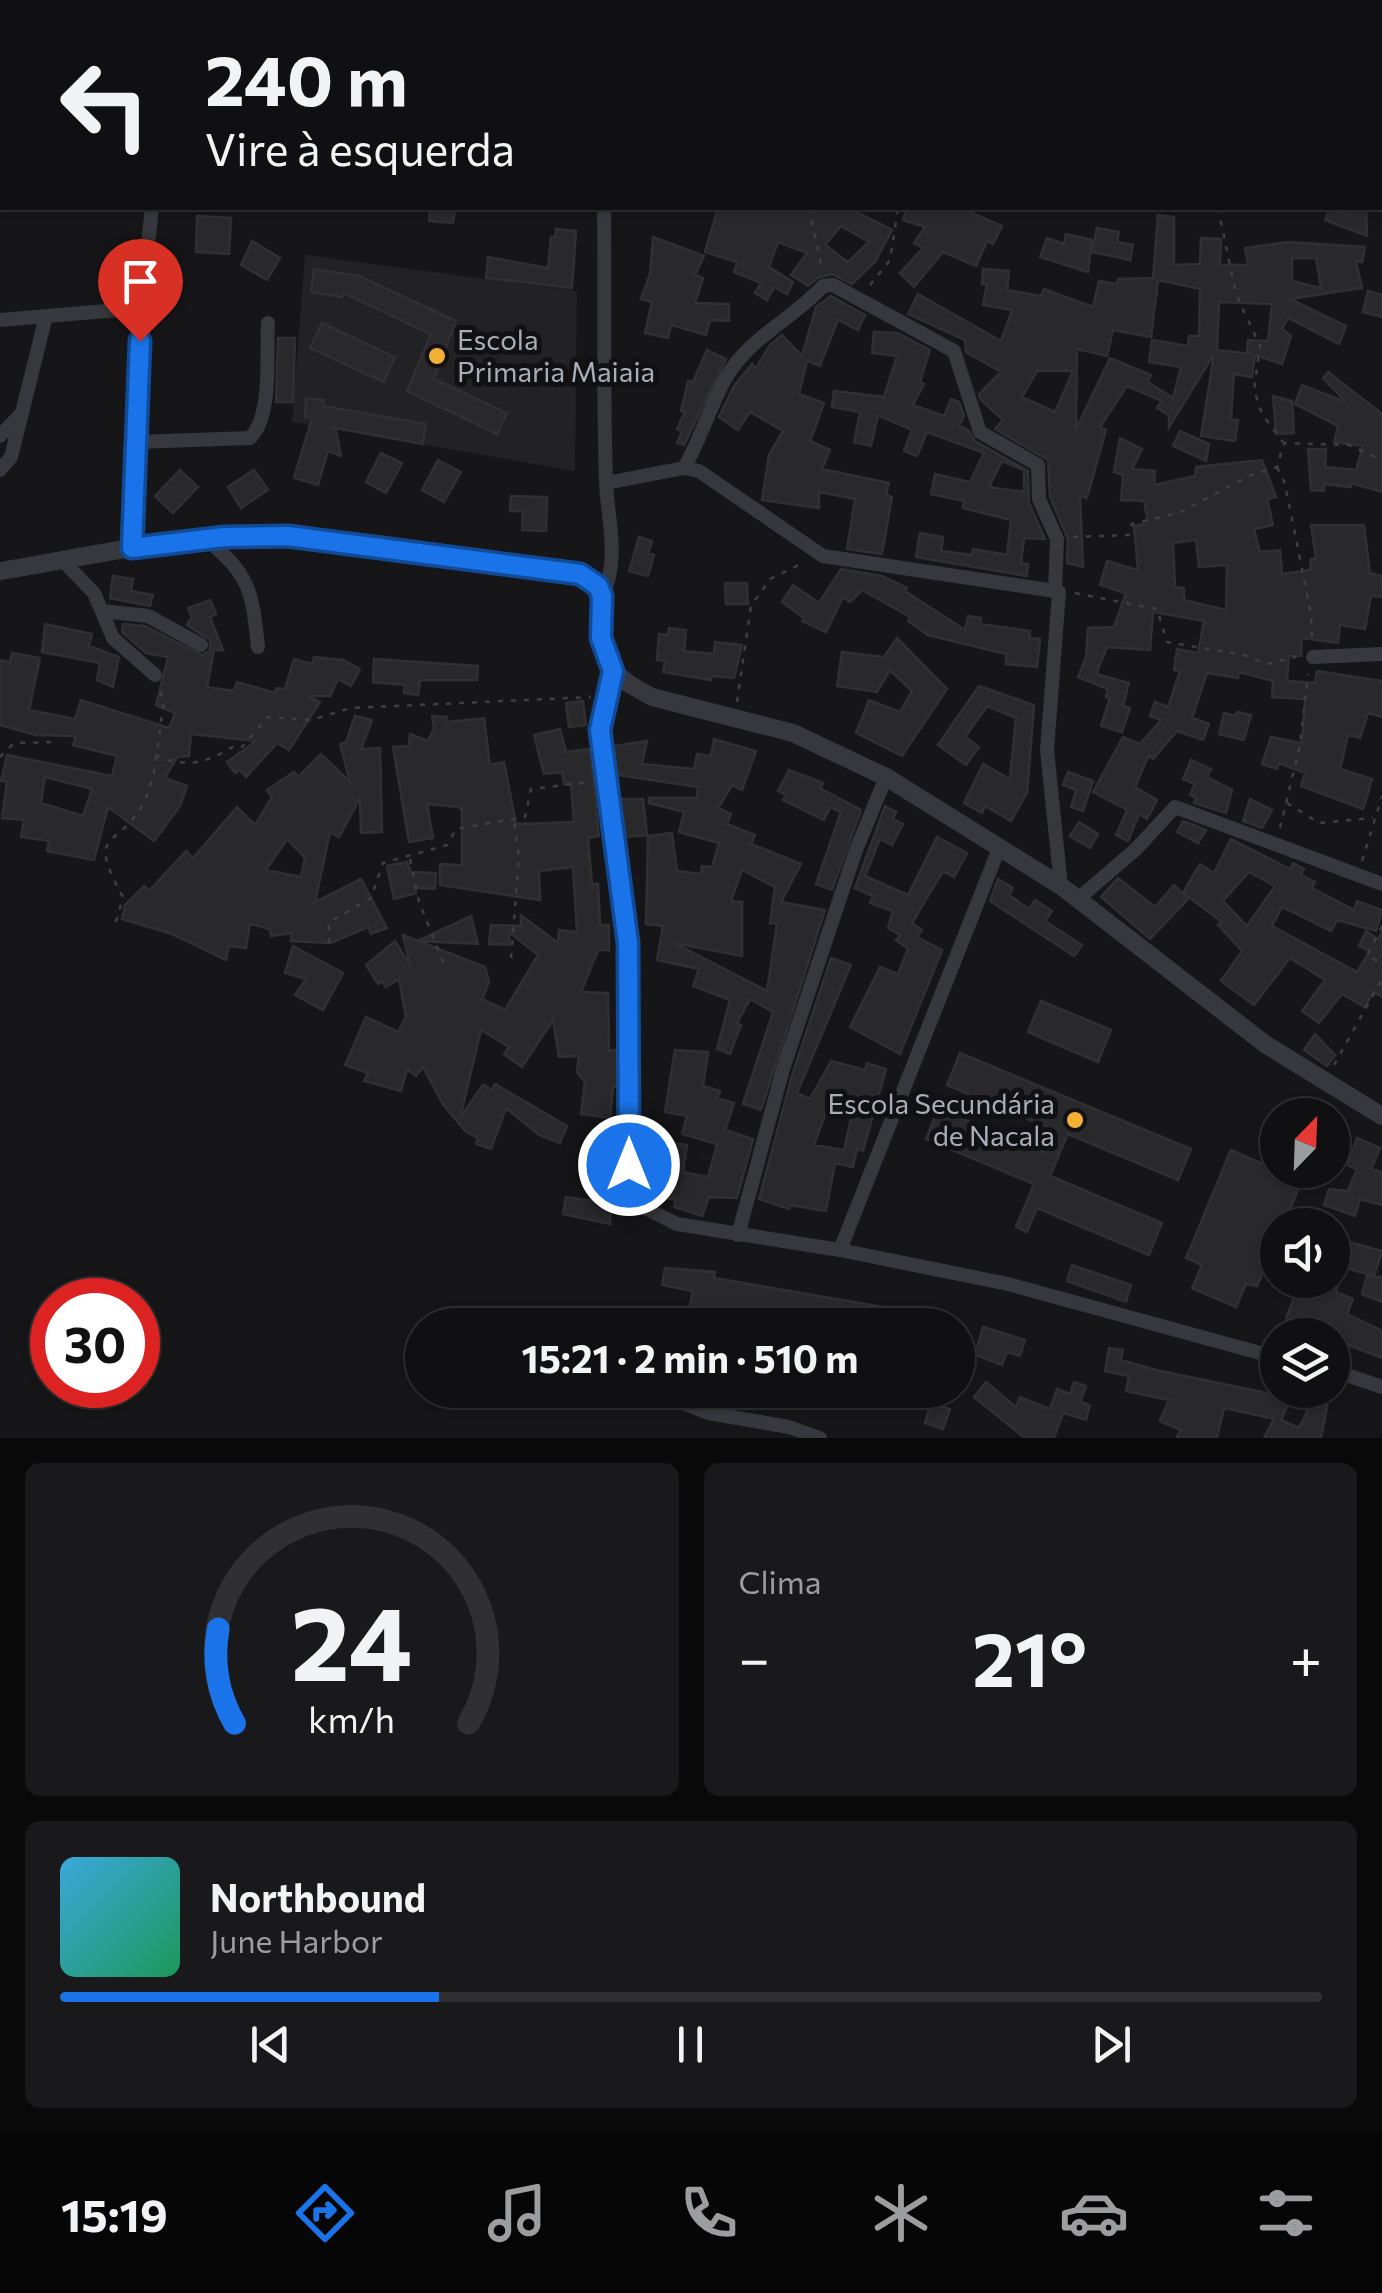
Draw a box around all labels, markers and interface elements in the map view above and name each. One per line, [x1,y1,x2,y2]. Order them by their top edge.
text: 240 m [205,35,408,120]
icon: left [40,40,170,170]
text: Vire à esquerda [205,120,515,175]
pin [98,239,183,342]
icon: arrive [113,254,168,309]
place label: Escola Primaria Maiaia [457,322,655,388]
marker: Escola Primaria Maiaia [426,345,448,367]
place label: Escola Secundária de Nacala [828,1086,1055,1152]
north arrow [1260,1098,1350,1188]
map controls [1260,1098,1350,1408]
marker: Escola Secundária de Nacala [1064,1109,1086,1131]
position arrow [577,1113,681,1217]
button: sound [1260,1208,1350,1298]
speed limit sign: 30 [30,1278,160,1408]
button: layers [1260,1318,1350,1408]
text: 15:21 · 2 min · 510 m [522,1334,858,1381]
text: Clima [739,1561,821,1601]
text: 24 [291,1575,413,1702]
text: 21° [972,1611,1087,1702]
text: − [739,1623,770,1690]
text: + [1290,1623,1322,1690]
text: km/h [308,1697,395,1740]
text: Northbound [210,1873,426,1920]
text: June Harbor [210,1920,383,1960]
icon: previous [243,2017,298,2072]
icon: pause [663,2017,718,2072]
icon: next [1084,2017,1139,2072]
icon: directions [290,2178,360,2248]
icon: music [482,2178,552,2248]
icon: phone [674,2178,744,2248]
icon: climate [866,2178,936,2248]
icon: car [1059,2178,1129,2248]
icon: filters [1251,2178,1321,2248]
text: 15:19 [61,2186,168,2241]

